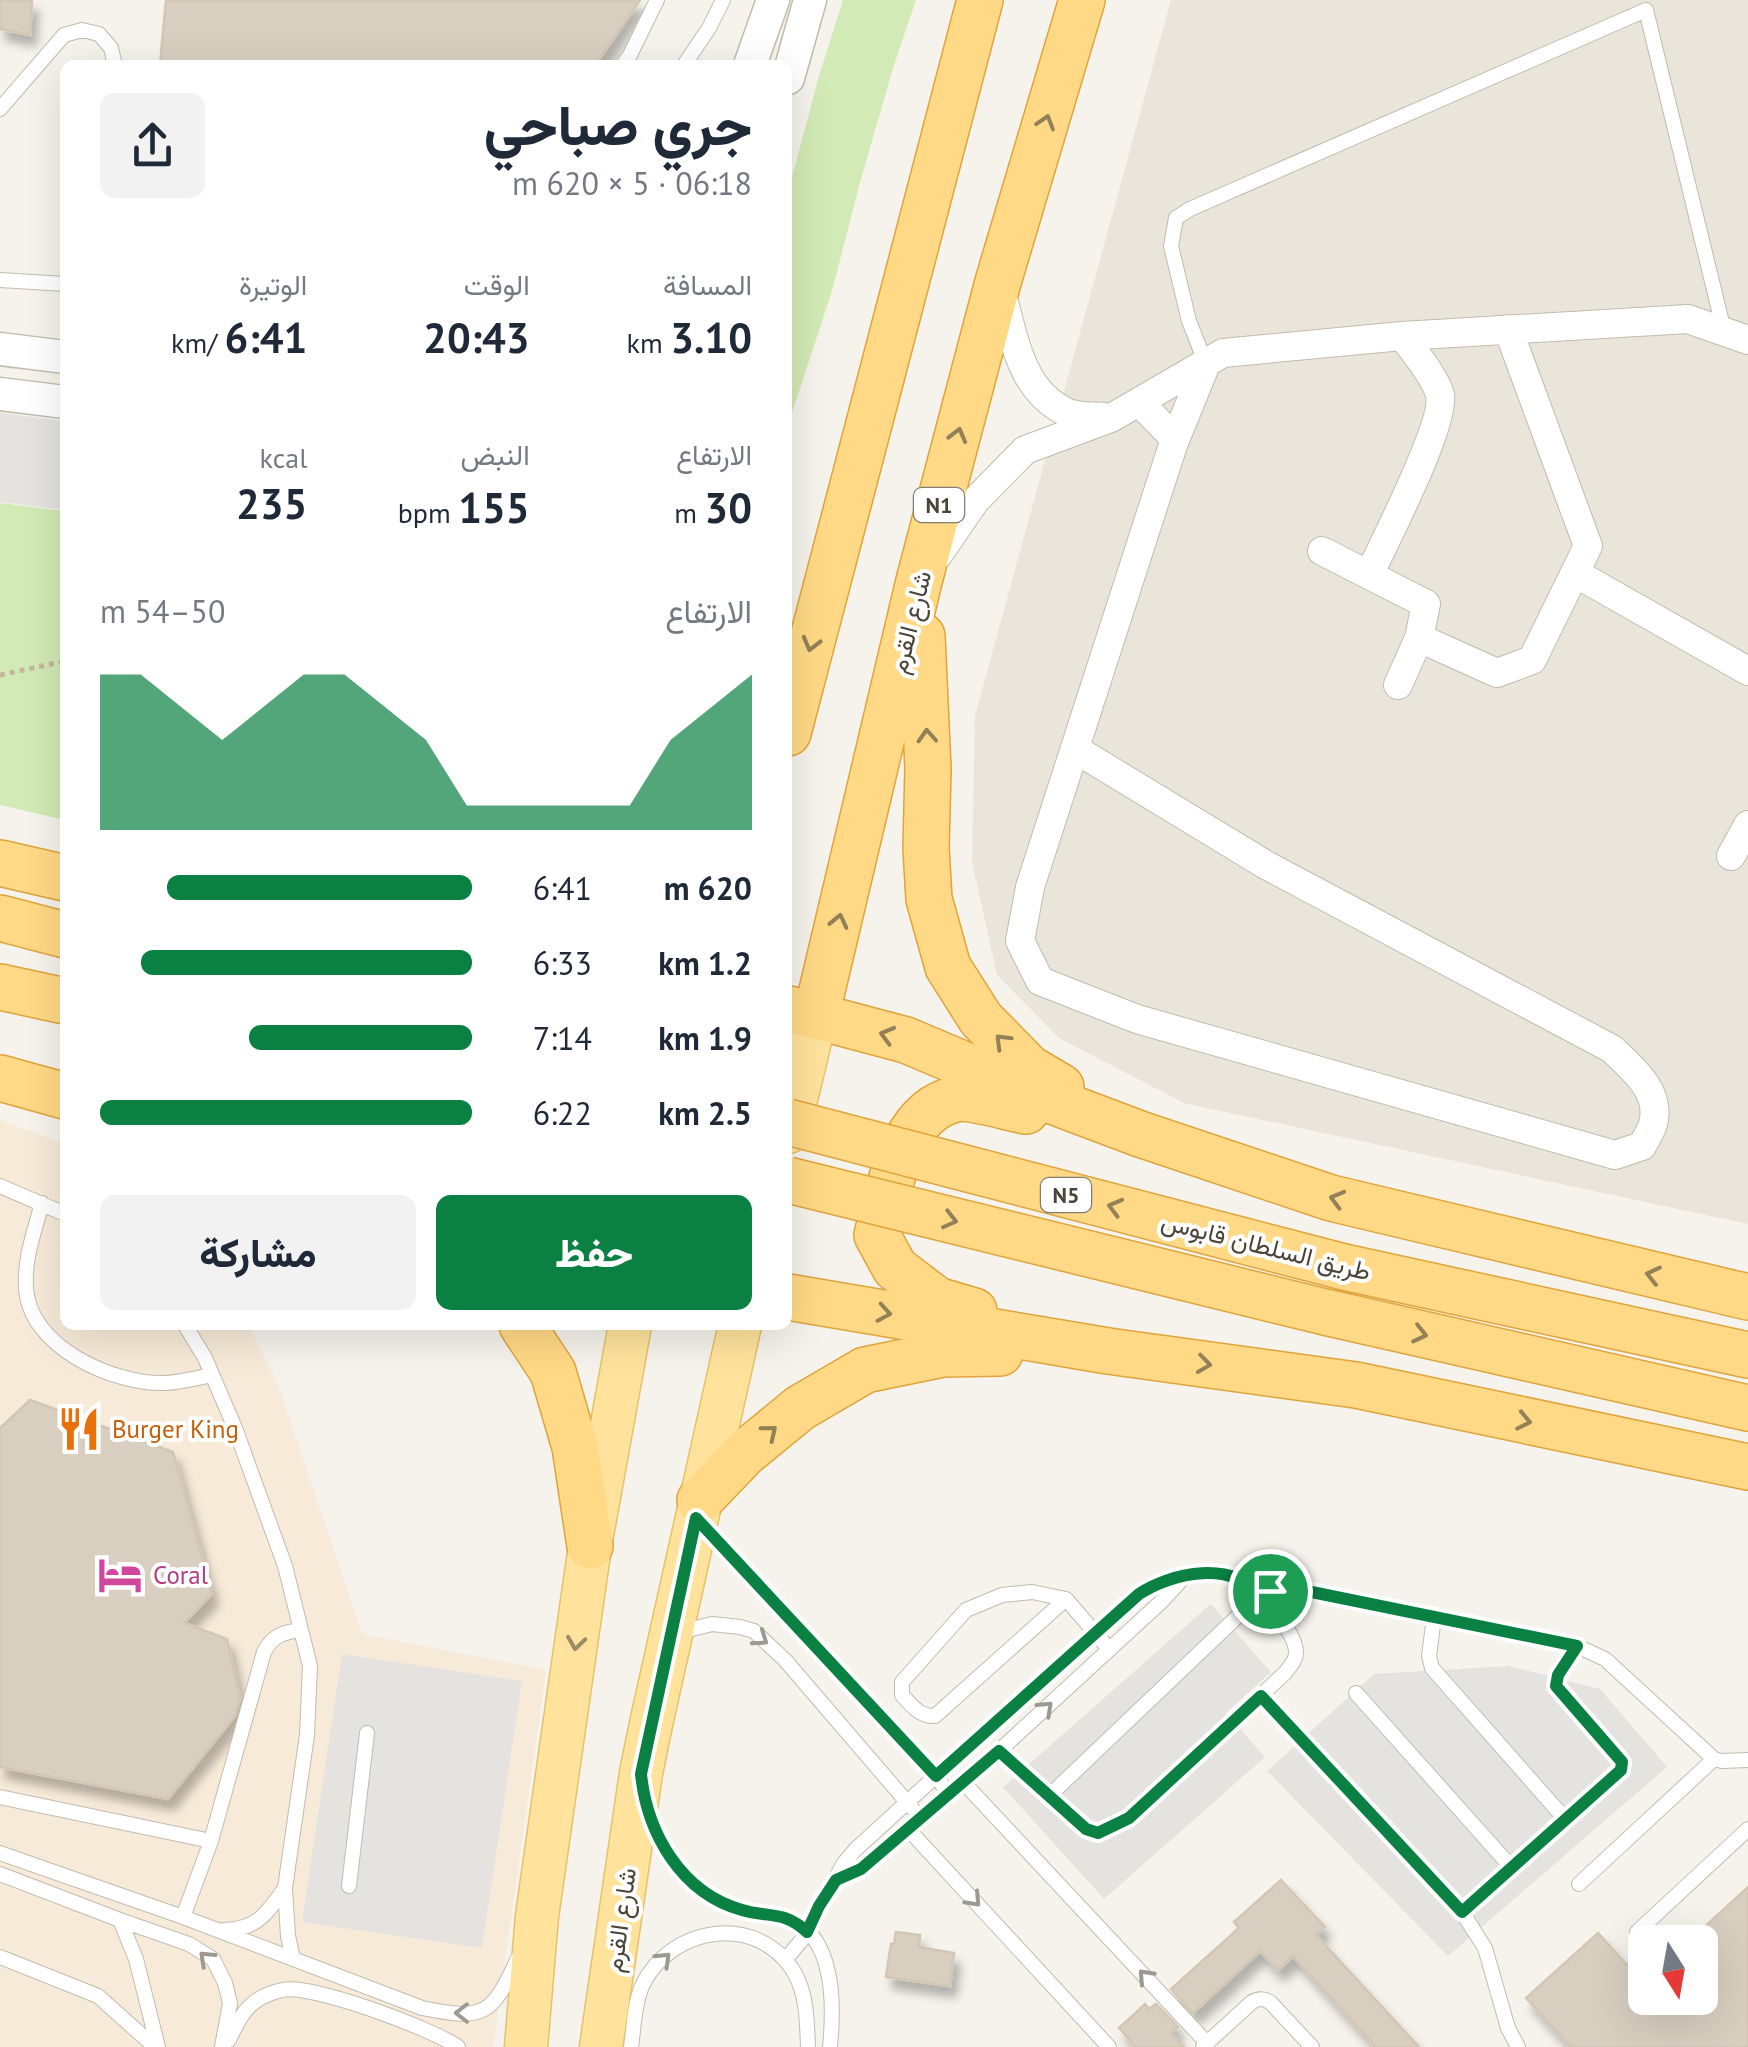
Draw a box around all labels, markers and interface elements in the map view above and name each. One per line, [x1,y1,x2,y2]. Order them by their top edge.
text: جري صباحي [484,89,752,160]
button: share [100,93,205,198]
one-way arrow [1034,115,1055,132]
text: 06:18 · 5 × 620 m [512,162,752,204]
text: الوتيرة [239,266,307,303]
text: الوقت [464,266,530,303]
text: المسافة [663,266,752,303]
text: 6:41 [225,310,307,365]
text: 20:43 [423,310,530,365]
text: 3.10 [670,310,752,365]
text: /km [171,324,225,361]
text: km [627,324,670,361]
one-way arrow [946,427,967,444]
text: النبض [460,436,530,473]
text: الارتفاع [676,436,752,473]
text: kcal [260,439,307,476]
text: 235 [236,476,307,531]
text: 155 [458,480,530,535]
text: 30 [704,480,752,535]
road number: N1 [914,488,964,522]
text: bpm [398,494,458,531]
text: m [674,494,704,531]
street label: شارع القرم [882,567,939,677]
text: 50–54 m [100,590,225,632]
text: الارتفاع [665,590,752,632]
one-way arrow [801,635,822,652]
one-way arrow [917,728,938,744]
text: 6:41 [533,867,592,909]
text: 620 m [664,867,752,909]
one-way arrow [827,913,848,930]
text: 6:33 [533,942,592,984]
text: 1.2 km [658,942,752,984]
text: 7:14 [533,1017,592,1059]
text: 1.9 km [658,1017,752,1059]
one-way arrow [879,1026,896,1047]
one-way arrow [996,1034,1014,1052]
text: 6:22 [533,1092,592,1134]
text: 2.5 km [658,1092,752,1134]
road number: N5 [1041,1178,1091,1212]
one-way arrow [1329,1189,1346,1210]
button: مشاركة [100,1195,416,1310]
button: حفظ [436,1195,752,1310]
one-way arrow [1107,1198,1124,1219]
street label: طريق السلطان قابوس [1158,1204,1374,1288]
one-way arrow [941,1208,958,1229]
one-way arrow [1645,1266,1662,1287]
one-way arrow [875,1302,892,1323]
one-way arrow [1411,1322,1428,1343]
one-way arrow [1196,1353,1213,1374]
restaurant icon: Burger King [55,1405,103,1453]
one-way arrow [1515,1409,1532,1430]
place label: Burger King [112,1413,239,1445]
one-way arrow [759,1426,777,1444]
pin [1228,1549,1313,1634]
hotel icon: Coral [96,1551,144,1599]
place label: Coral [153,1559,209,1591]
icon: arrive [1243,1564,1298,1619]
one-way arrow [750,1627,768,1645]
one-way arrow [567,1634,588,1651]
one-way arrow [1034,1701,1053,1719]
street label: شارع القرم [597,1866,644,1974]
one-way arrow [962,1888,980,1907]
north arrow [1628,1925,1718,2015]
map controls [1628,1925,1718,2015]
one-way arrow [199,1952,217,1970]
one-way arrow [652,1953,670,1971]
one-way arrow [1139,1969,1157,1988]
one-way arrow [453,2002,469,2023]

